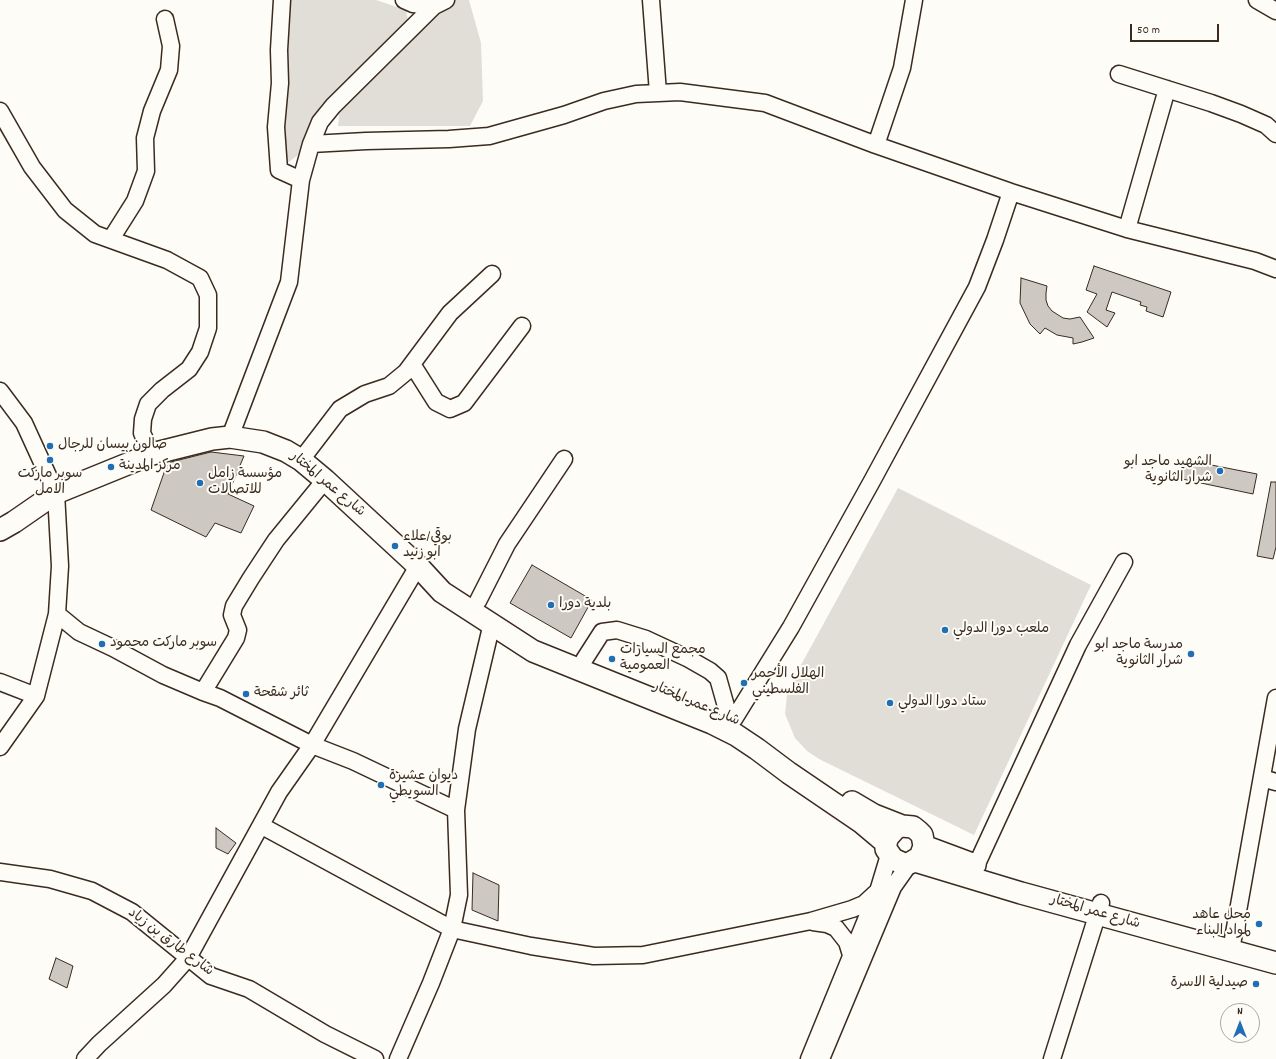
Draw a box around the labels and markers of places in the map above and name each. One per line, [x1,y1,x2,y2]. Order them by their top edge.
place label: صالون بيسان للرجال [58,438,167,454]
marker: صالون بيسان للرجال [45,441,55,451]
marker: سوبر ماركت الامل [45,455,55,465]
place label: الشهيد ماجد ابو شرار الثانوية [1124,455,1212,488]
place label: مركز المدينة [119,459,181,475]
marker: مركز المدينة [106,462,116,472]
marker: الشهيد ماجد ابو شرار الثانوية [1215,466,1225,476]
place label: سوبر ماركت الامل [18,467,82,500]
place label: مؤسسة زامل للاتصالات [208,467,282,500]
marker: مؤسسة زامل للاتصالات [195,478,205,488]
place label: بوقي/علاء ابو زنيد [403,530,452,562]
marker: بوقي/علاء ابو زنيد [390,541,400,551]
place label: بلدية دورا [559,597,611,613]
marker: بلدية دورا [546,600,556,610]
place label: ملعب دورا الدولي [953,622,1049,638]
marker: ملعب دورا الدولي [940,625,950,635]
place label: سوبر ماركت محمود [110,636,217,652]
place label: مدرسة ماجد ابو شرار الثانوية [1095,638,1183,670]
marker: سوبر ماركت محمود [97,639,107,649]
place label: مجمع السيارات العمومية [620,643,706,676]
marker: مدرسة ماجد ابو شرار الثانوية [1186,649,1196,659]
marker: مجمع السيارات العمومية [607,654,617,664]
place label: الهلال الأحمر الفلسطيني [752,667,824,700]
marker: الهلال الأحمر الفلسطيني [739,678,749,688]
place label: ثائر شقحة [254,686,309,702]
marker: ثائر شقحة [241,689,251,699]
place label: ستاد دورا الدولي [898,695,987,711]
marker: ستاد دورا الدولي [885,698,895,708]
place label: ديوان عشيرة السويطي [389,769,458,802]
marker: ديوان عشيرة السويطي [376,780,386,790]
place label: محل عاهد لمواد البناء [1192,908,1251,940]
marker: محل عاهد لمواد البناء [1254,919,1264,929]
place label: صيدلية الاسرة [1171,976,1248,992]
marker: صيدلية الاسرة [1251,979,1261,989]

